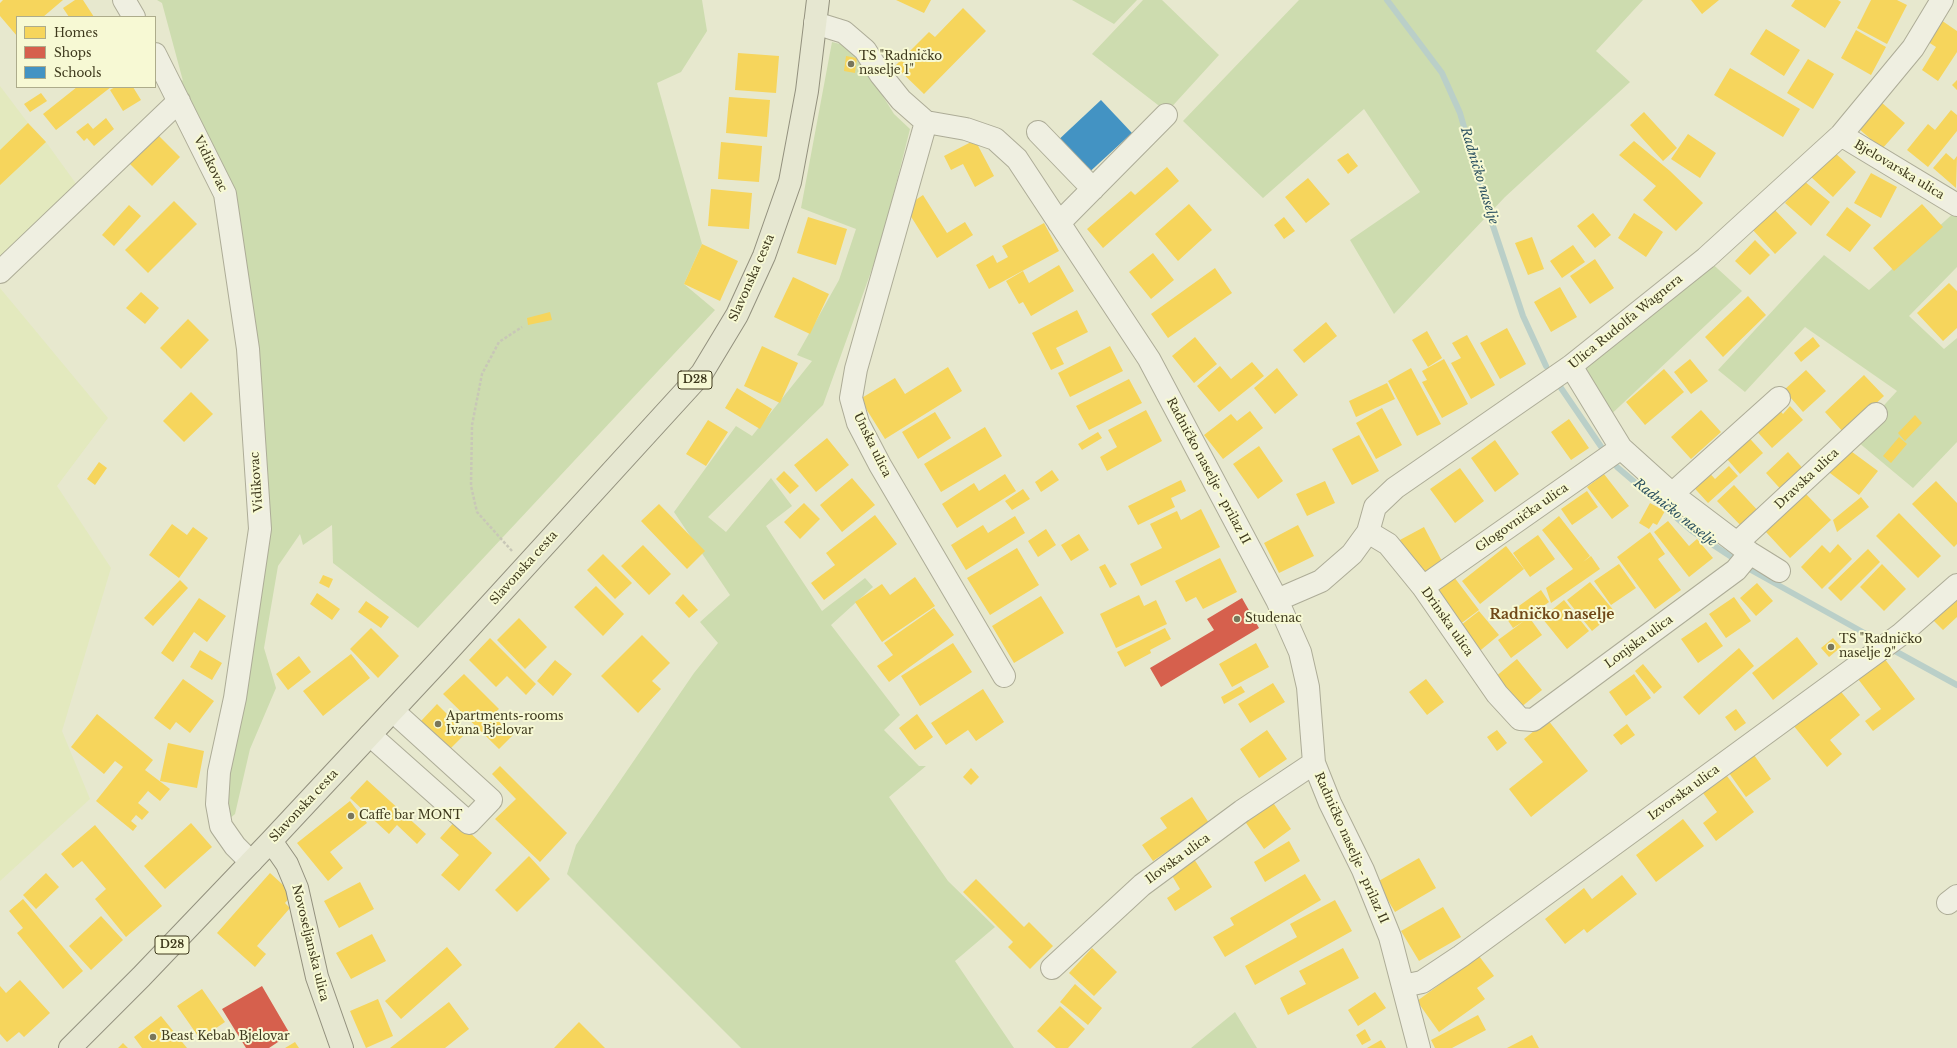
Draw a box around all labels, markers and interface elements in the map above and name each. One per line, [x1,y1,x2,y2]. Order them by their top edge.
legend [16,16,156,88]
text: Homes [54,25,98,40]
text: Shops [54,45,91,60]
place label: TS "Radničko naselje 1" [859,50,942,78]
marker: TS "Radničko naselje 1" [846,59,856,69]
text: Schools [54,65,101,80]
water label: Radničko naselje [1457,126,1501,226]
street label: Vidikovac [190,134,230,194]
street label: Bjelovarska ulica [1851,137,1947,203]
street label: Slavonska cesta [726,232,778,324]
street label: Ulica Rudolfa Wagnera [1566,272,1686,372]
road number: D28 [678,371,712,389]
street label: Radničko naselje - prilaz II [1163,395,1253,547]
street label: Unska ulica [850,410,894,480]
street label: Dravska ulica [1772,446,1842,512]
street label: Vidikovac [248,451,266,513]
water label: Radničko naselje [1630,476,1720,550]
street label: Glogovnička ulica [1473,481,1571,555]
street label: Slavonska cesta [487,528,561,608]
street label: Drinska ulica [1418,585,1476,659]
district label: Radničko naselje [1490,607,1614,623]
place label: Studenac [1245,612,1302,626]
street label: Lonjska ulica [1602,613,1676,671]
marker: Studenac [1232,614,1242,624]
place label: TS "Radničko naselje 2" [1839,633,1922,661]
marker: TS "Radničko naselje 2" [1826,642,1836,652]
place label: Apartments-rooms Ivana Bjelovar [446,710,563,738]
marker: Apartments-rooms Ivana Bjelovar [433,719,443,729]
street label: Izvorska ulica [1646,762,1722,824]
street label: Slavonska cesta [267,767,341,845]
street label: Radničko naselje - prilaz II [1311,770,1391,926]
place label: Caffe bar MONT [359,809,462,823]
marker: Caffe bar MONT [346,811,356,821]
street label: Ilovska ulica [1143,831,1213,887]
street label: Novoseljanska ulica [289,883,331,1003]
road number: D28 [155,936,189,954]
place label: Beast Kebab Bjelovar [161,1030,290,1044]
marker: Beast Kebab Bjelovar [148,1032,158,1042]

